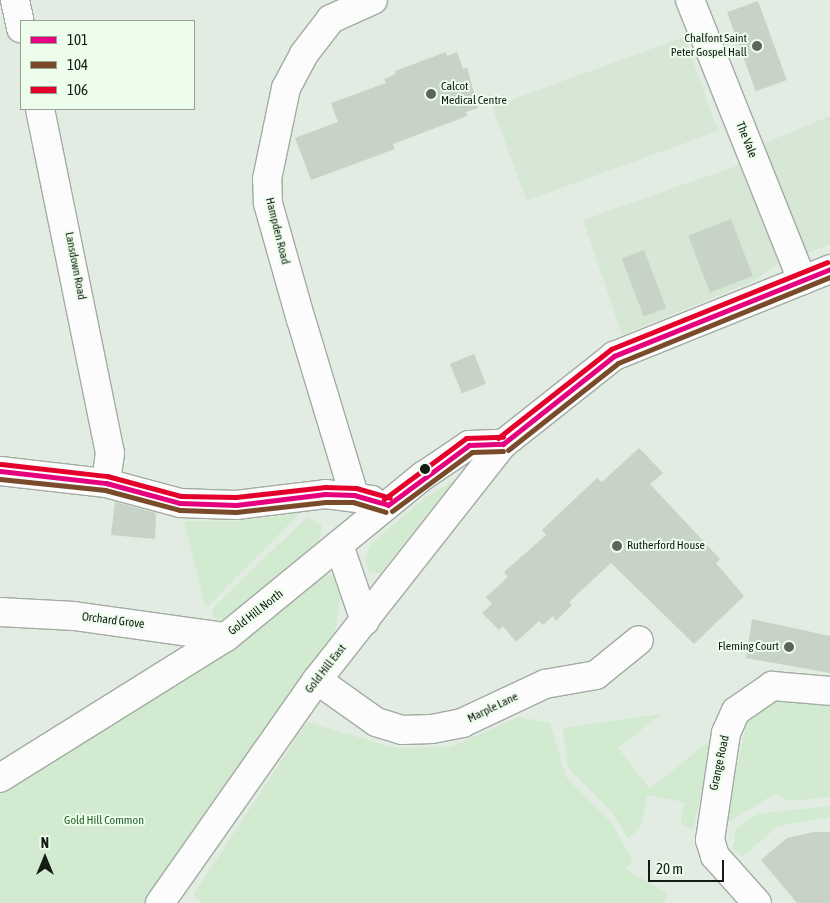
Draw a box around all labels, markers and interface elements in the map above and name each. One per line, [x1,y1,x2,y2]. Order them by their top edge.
legend [20,20,195,110]
text: 101 [67,31,88,48]
place label: Chalfont Saint Peter Gospel Hall [671,32,747,60]
marker: Chalfont Saint Peter Gospel Hall [751,40,763,52]
text: 104 [67,56,88,73]
place label: Calcot Medical Centre [441,80,507,108]
text: 106 [67,81,88,98]
marker: Calcot Medical Centre [425,88,437,100]
street label: The Vale [732,120,760,160]
street label: Hampden Road [262,196,292,266]
street label: Lansdown Road [61,231,89,301]
unlabelled marker [420,464,430,474]
place label: Rutherford House [627,539,705,553]
marker: Rutherford House [611,540,623,552]
street label: Gold Hill North [226,587,286,639]
street label: Orchard Grove [81,610,145,632]
place label: Fleming Court [718,640,779,654]
marker: Fleming Court [783,641,795,653]
street label: Gold Hill East [302,642,350,696]
street label: Marple Lane [465,690,521,726]
street label: Grange Road [707,734,733,792]
park label: Gold Hill Common [64,814,144,828]
north arrow [20,833,70,883]
text: N [41,835,49,851]
scale bar [650,850,726,882]
text: 20 m [656,860,683,877]

